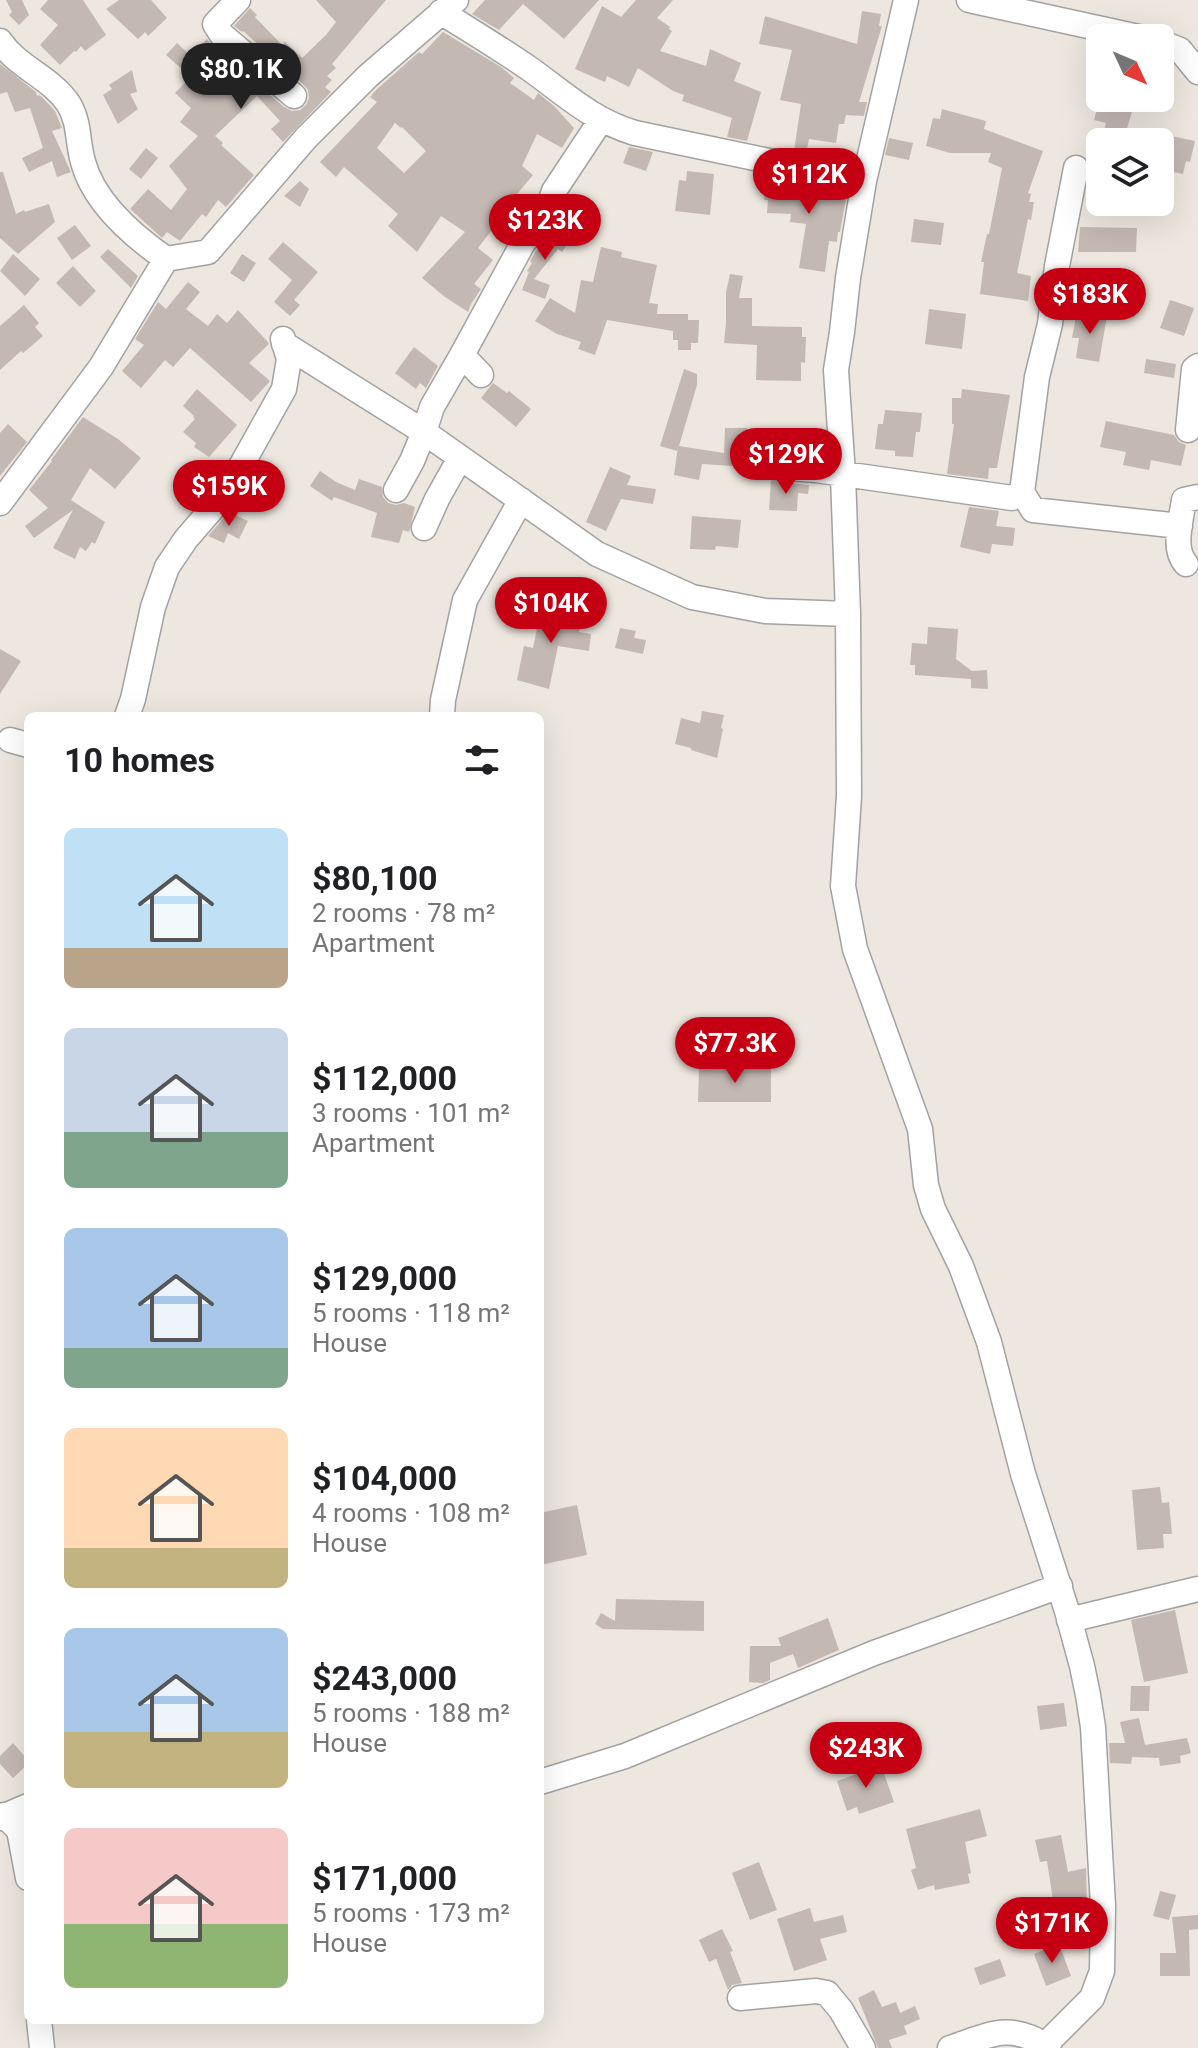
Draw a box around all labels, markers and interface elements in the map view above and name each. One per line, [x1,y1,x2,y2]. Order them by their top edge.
north arrow [1086,24,1174,112]
map controls [1086,24,1174,216]
pin: $80.1K [176,43,306,111]
text: $80.1K [199,54,283,84]
button: layers [1086,128,1174,216]
pin: $112K [753,148,865,216]
text: $112K [771,159,847,189]
pin: $123K [489,194,601,262]
text: $123K [507,205,583,235]
pin: $183K [1034,268,1146,336]
text: $183K [1052,279,1128,309]
pin: $129K [730,428,842,496]
text: $129K [748,439,824,469]
pin: $159K [173,460,285,528]
text: $159K [191,471,267,501]
pin: $104K [495,577,607,645]
text: $104K [513,588,589,618]
icon: filters [460,738,504,782]
text: 10 homes [64,740,215,780]
text: $80,100 [312,858,437,898]
icon: home [128,860,224,956]
text: 2 rooms · 78 m² [312,898,495,928]
text: Apartment [312,928,435,958]
pin: $77.3K [670,1017,800,1085]
text: $77.3K [693,1028,777,1058]
text: $112,000 [312,1058,457,1098]
icon: home [128,1060,224,1156]
text: 3 rooms · 101 m² [312,1098,510,1128]
text: Apartment [312,1128,435,1158]
text: $129,000 [312,1258,457,1298]
icon: home [128,1260,224,1356]
text: 5 rooms · 118 m² [312,1298,510,1328]
text: House [312,1328,387,1358]
text: $104,000 [312,1458,457,1498]
icon: home [128,1460,224,1556]
text: 4 rooms · 108 m² [312,1498,510,1528]
text: House [312,1528,387,1558]
text: $243,000 [312,1658,457,1698]
icon: home [128,1660,224,1756]
text: 5 rooms · 188 m² [312,1698,510,1728]
pin: $243K [810,1722,922,1790]
text: House [312,1728,387,1758]
text: $243K [828,1733,904,1763]
text: $171,000 [312,1858,457,1898]
icon: home [128,1860,224,1956]
pin: $171K [996,1897,1108,1965]
text: 5 rooms · 173 m² [312,1898,510,1928]
text: $171K [1014,1908,1090,1938]
text: House [312,1928,387,1958]

